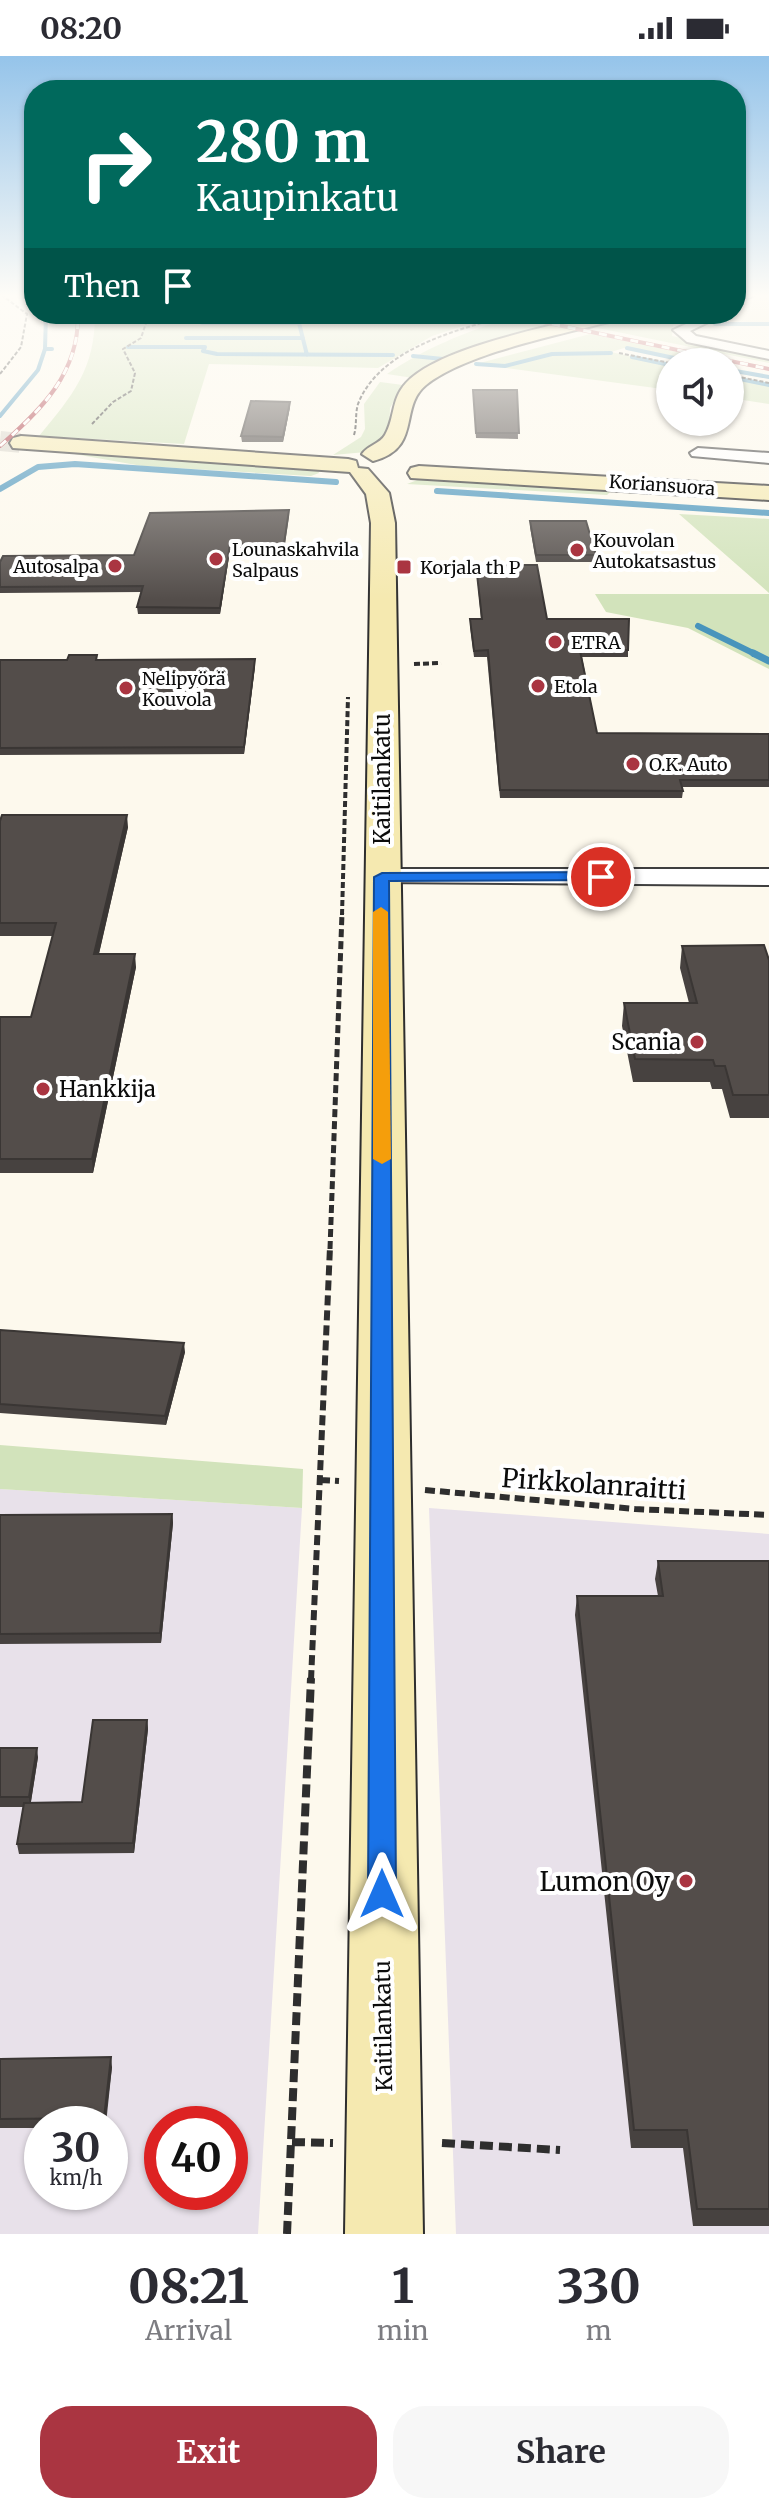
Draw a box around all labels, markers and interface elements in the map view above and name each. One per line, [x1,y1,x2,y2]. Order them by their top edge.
text: 08:20 [40,9,122,47]
text: 280 m [196,107,370,177]
icon: right [64,112,168,216]
text: Kaupinkatu [196,176,399,221]
icon: arrive [156,264,200,308]
text: Then [64,267,140,305]
map controls [656,348,744,436]
button: sound [656,348,744,436]
street label: Koriansuora [608,470,716,500]
place label: Kouvolan Autokatsastus [592,529,716,573]
place label: Lounaskahvila Salpaus [232,538,359,582]
marker: Kouvolan Autokatsastus [568,541,586,559]
marker: Lounaskahvila Salpaus [207,550,225,568]
place label: Autosalpa [12,555,99,578]
place label: Korjala th P [420,556,521,579]
marker: Autosalpa [106,557,124,575]
marker: Korjala th P [395,558,413,576]
place label: ETRA [571,631,621,654]
marker: ETRA [546,633,564,651]
place label: Nelipyörä Kouvola [142,667,226,711]
place label: Etola [554,675,598,698]
marker: Etola [529,677,547,695]
marker: Nelipyörä Kouvola [117,679,135,697]
street label: Kaitilankatu [368,713,396,845]
place label: O.K. Auto [649,753,728,776]
marker: O.K. Auto [624,755,642,773]
pin [567,843,635,911]
icon: arrive [579,855,623,899]
place label: Scania [611,1028,681,1056]
marker: Scania [688,1033,706,1051]
place label: Hankkija [59,1075,156,1103]
marker: Hankkija [34,1080,52,1098]
street label: Pirkkolanraitti [501,1461,687,1507]
position arrow [340,1852,424,1936]
place label: Lumon Oy [539,1865,671,1898]
marker: Lumon Oy [677,1872,695,1890]
street label: Kaitilankatu [368,1960,398,2092]
speed limit sign: 40 [144,2106,248,2210]
text: 30 [52,2123,100,2173]
text: km/h [50,2165,102,2190]
text: 08:21 [128,2256,249,2316]
text: 1 [392,2256,414,2316]
text: 330 [557,2256,641,2316]
text: Arrival [145,2314,232,2347]
text: min [377,2314,429,2347]
text: m [586,2314,612,2347]
button: Exit [40,2406,377,2498]
button: Share [393,2406,729,2498]

